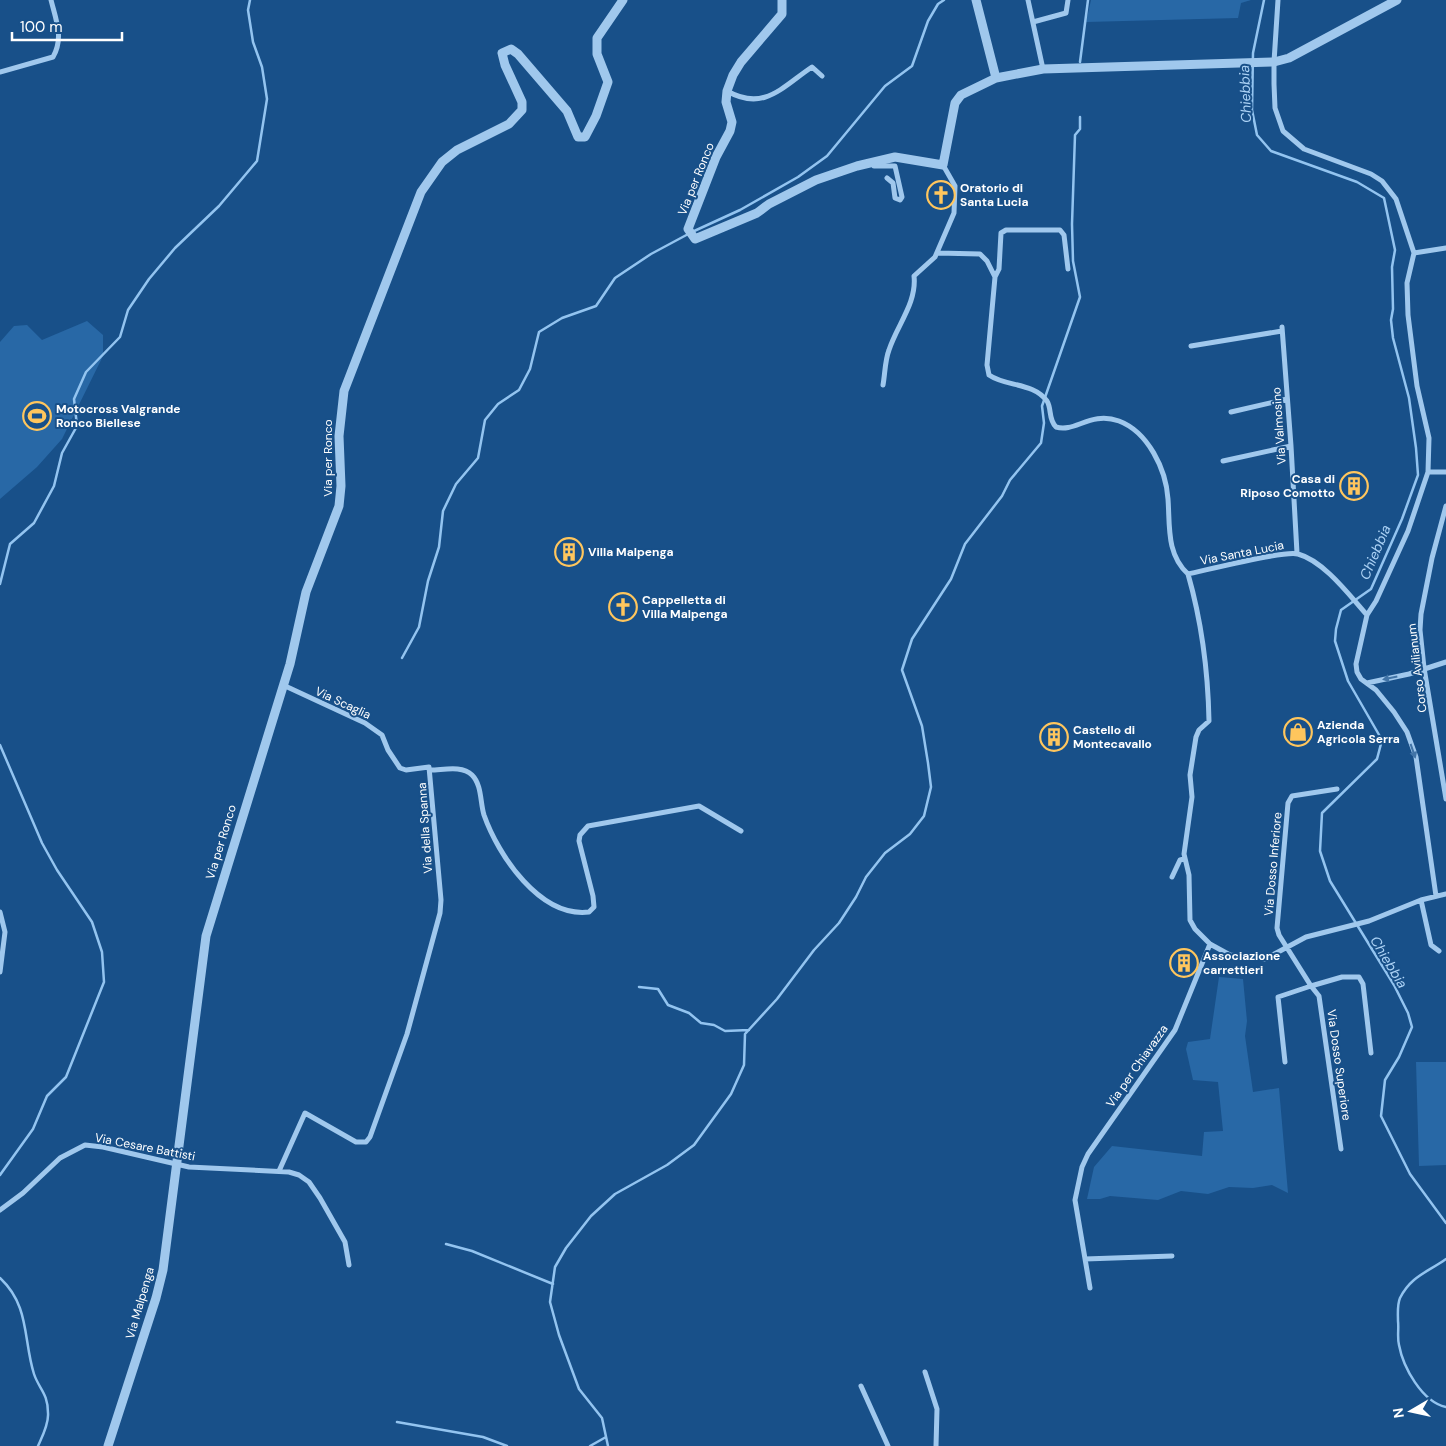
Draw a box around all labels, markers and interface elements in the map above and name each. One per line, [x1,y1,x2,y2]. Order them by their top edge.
scale bar [12,10,122,42]
text: 100 m [20,17,63,37]
water label: Chiebbia [1235,64,1255,123]
street label: Via per Ronco [674,140,718,218]
church icon: Oratorio di Santa Lucia [926,180,956,210]
place label: Oratorio di Santa Lucia [960,180,1028,210]
street label: Via Valmosino [1268,387,1290,465]
sports icon: Motocross Valgrande Ronco Biellese [22,401,52,431]
place label: Motocross Valgrande Ronco Biellese [56,401,181,431]
street label: Via per Ronco [320,419,336,497]
place label: Casa di Riposo Comotto [1240,471,1335,501]
building icon: Casa di Riposo Comotto [1339,471,1369,501]
water label: Chiebbia [1355,522,1395,582]
building icon: Villa Malpenga [554,537,584,567]
street label: Via Santa Lucia [1199,537,1285,569]
place label: Villa Malpenga [588,544,674,560]
church icon: Cappelletta di Villa Malpenga [608,592,638,622]
place label: Cappelletta di Villa Malpenga [642,592,728,622]
street label: Corso Avilianum [1404,623,1430,713]
one-way arrow [1382,674,1397,682]
street label: Via Scaglia [313,683,373,723]
shop icon: Azienda Agricola Serra [1283,717,1313,747]
place label: Azienda Agricola Serra [1317,717,1400,747]
building icon: Castello di Montecavallo [1039,722,1069,752]
place label: Castello di Montecavallo [1073,722,1152,752]
one-way arrow [1409,744,1417,759]
street label: Via della Spanna [414,782,436,874]
street label: Via per Ronco [202,803,240,881]
street label: Via Dosso Inferiore [1260,811,1286,917]
water label: Chiebbia [1366,933,1412,992]
building icon: Associazione carrettieri [1169,948,1199,978]
place label: Associazione carrettieri [1203,948,1280,978]
street label: Via Dosso Superiore [1323,1008,1355,1122]
street label: Via per Chiavazza [1103,1022,1171,1110]
street label: Via Cesare Battisti [93,1129,197,1165]
street label: Via Malpenga [122,1265,158,1341]
north arrow [1386,1386,1436,1436]
text: N [1388,1407,1408,1419]

